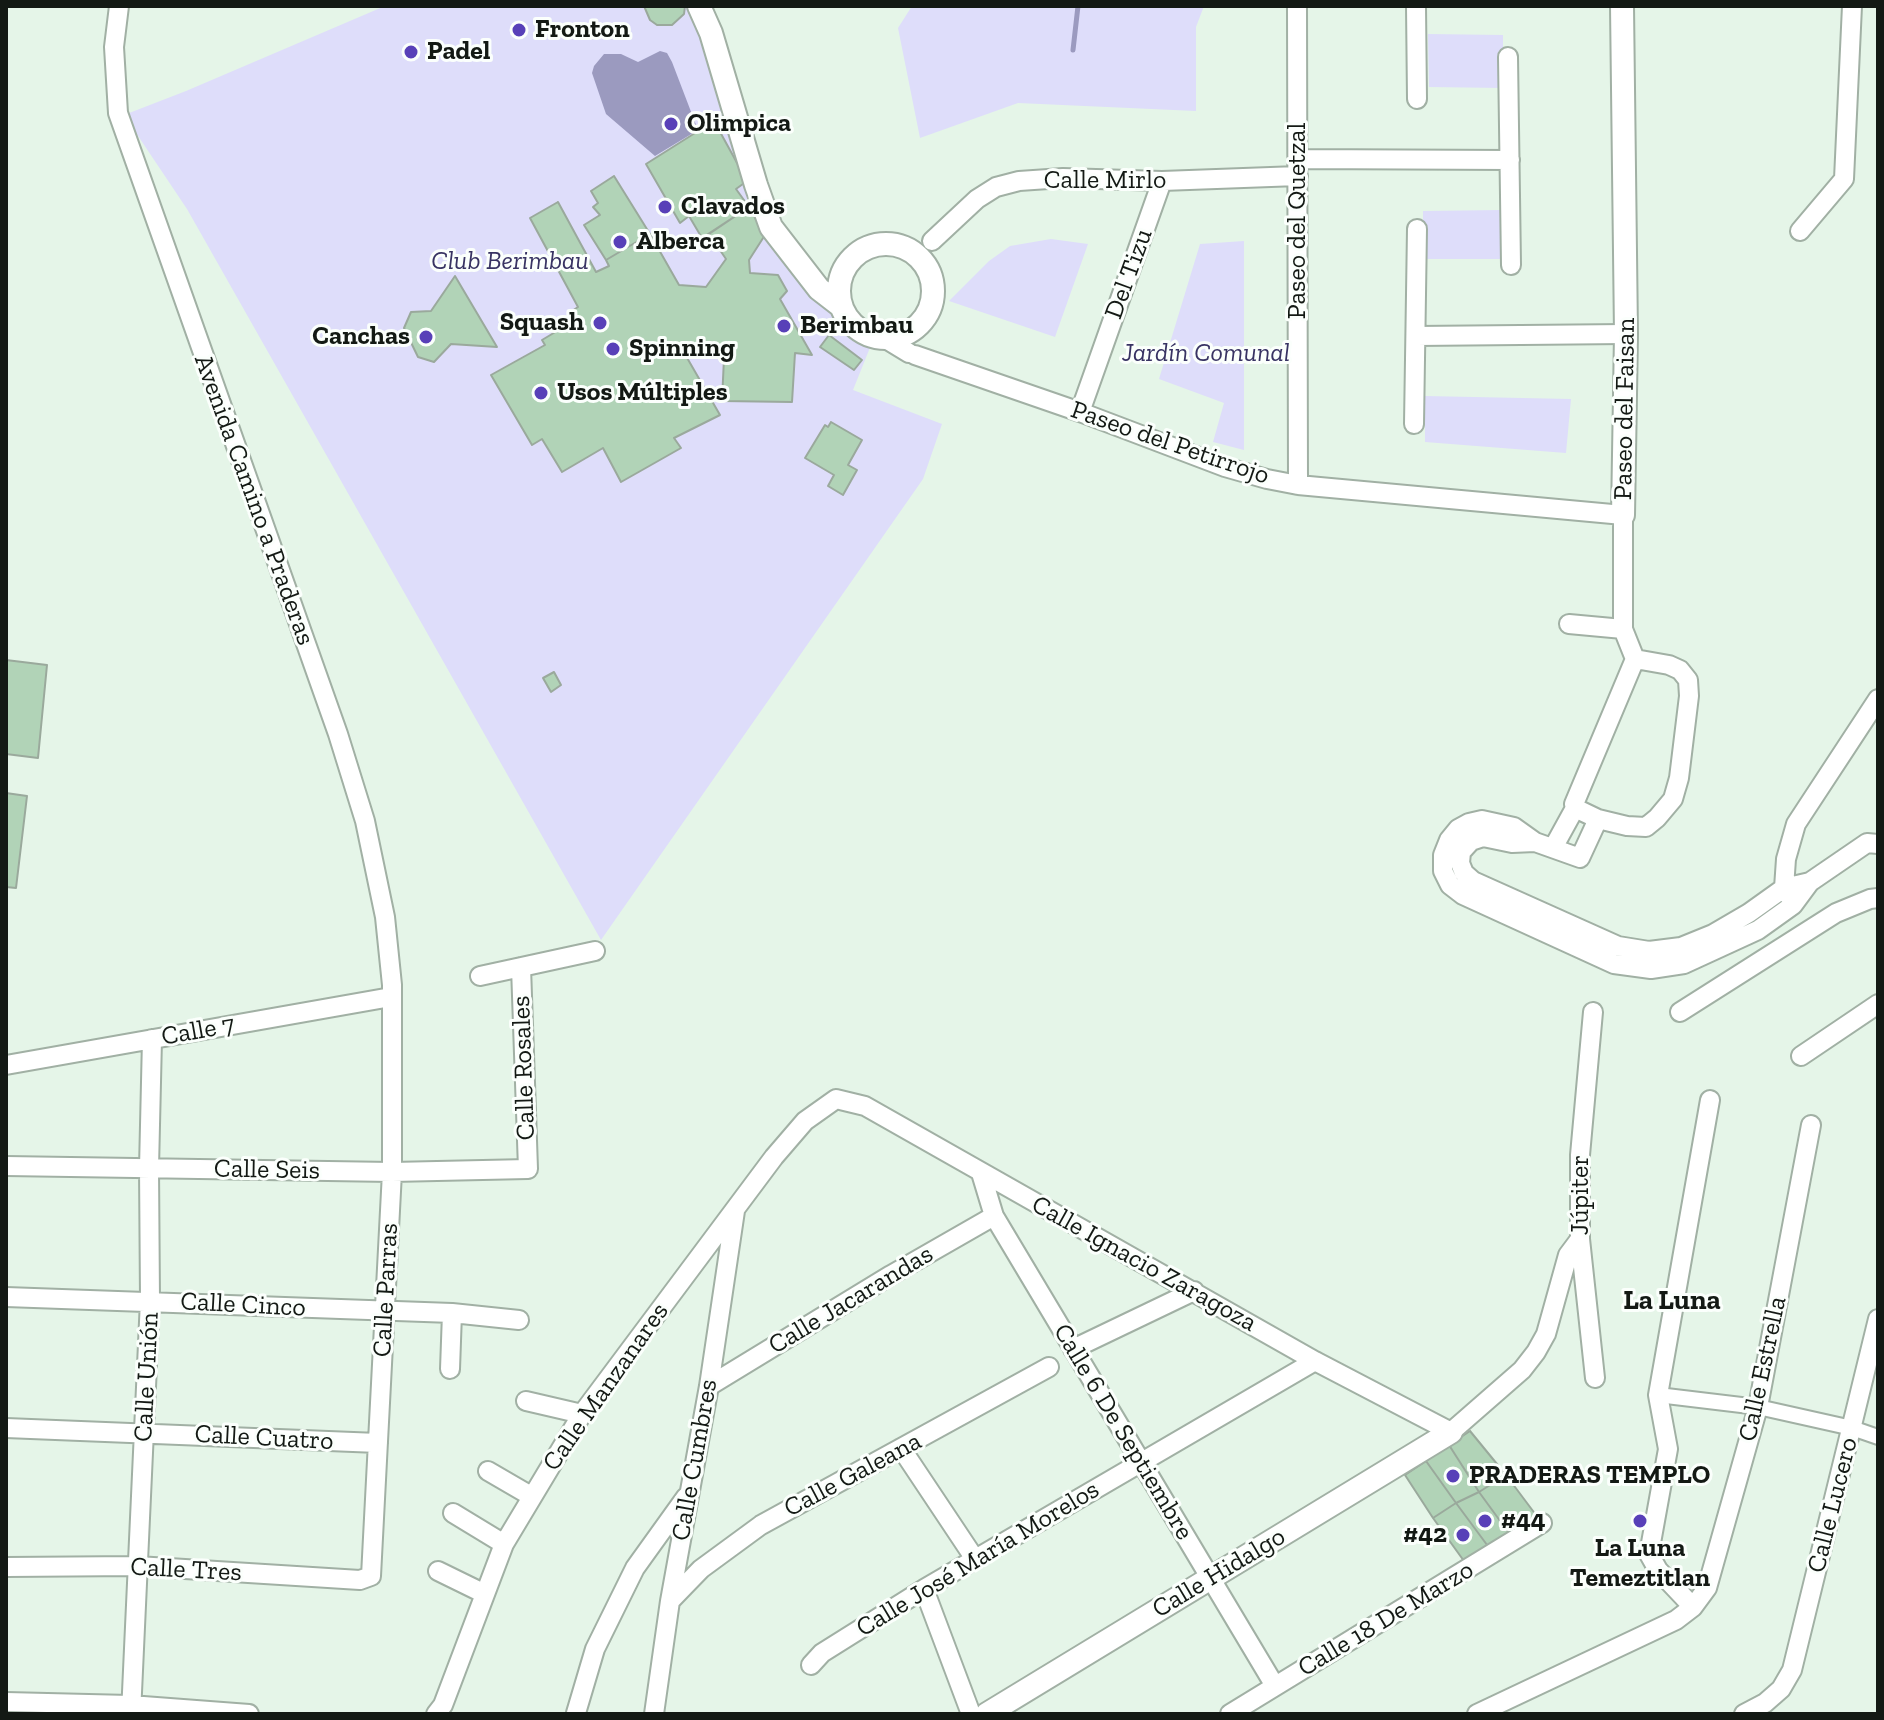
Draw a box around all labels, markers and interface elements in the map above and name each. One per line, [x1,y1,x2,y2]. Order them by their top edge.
place label: Fronton [535,14,630,46]
marker: Fronton [510,21,528,39]
place label: Padel [427,36,490,68]
marker: Padel [402,43,420,61]
place label: Olimpica [687,108,791,140]
marker: Olimpica [662,115,680,133]
street label: Paseo del Quetzal [1282,123,1314,319]
street label: Calle Mirlo [1044,165,1166,197]
place label: Clavados [681,191,785,223]
marker: Clavados [656,198,674,216]
street label: Del Tizu [1098,225,1160,323]
place label: Alberca [636,226,725,258]
marker: Alberca [611,233,629,251]
park label: Club Berimbau [431,246,589,278]
place label: Squash [500,307,584,339]
place label: Berimbau [800,310,913,342]
marker: Squash [591,314,609,332]
marker: Berimbau [775,317,793,335]
street label: Paseo del Faisan [1608,318,1642,500]
place label: Canchas [312,321,410,353]
marker: Canchas [417,328,435,346]
place label: Spinning [629,333,735,365]
park label: Jardín Comunal [1122,338,1290,370]
marker: Spinning [604,340,622,358]
street label: Avenida Camino a Praderas [187,350,321,650]
place label: Usos Múltiples [557,377,728,409]
marker: Usos Múltiples [532,384,550,402]
street label: Paseo del Petirrojo [1067,394,1273,492]
street label: Calle Rosales [506,995,542,1141]
street label: Calle 7 [159,1009,237,1053]
street label: Calle Seis [214,1153,320,1187]
street label: Júpiter [1565,1155,1597,1235]
street label: Calle Ignacio Zaragoza [1026,1189,1262,1339]
street label: Calle Parras [367,1222,405,1358]
street label: Calle Jacarandas [763,1239,939,1361]
district label: La Luna [1623,1284,1721,1318]
street label: Calle Cinco [179,1286,307,1324]
street label: Calle Estrella [1732,1294,1794,1444]
street label: Calle Manzanares [536,1297,676,1477]
street label: Calle Unión [128,1311,166,1443]
street label: Calle 6 De Septiembre [1046,1318,1200,1546]
street label: Calle Cumbres [665,1377,725,1543]
street label: Calle Cuatro [194,1419,334,1457]
street label: Calle Galeana [779,1426,927,1524]
street label: Calle Lucero [1801,1434,1865,1576]
place label: PRADERAS TEMPLO [1469,1460,1710,1492]
marker: PRADERAS TEMPLO [1444,1467,1462,1485]
street label: Calle José María Morelos [851,1474,1105,1644]
place label: #44 [1501,1505,1546,1537]
marker: #44 [1476,1512,1494,1530]
marker: La Luna Temeztitlan [1631,1512,1649,1530]
place label: #42 [1403,1519,1447,1551]
street label: Calle Hidalgo [1147,1521,1291,1625]
marker: #42 [1454,1526,1472,1544]
place label: La Luna Temeztitlan [1570,1533,1710,1594]
street label: Calle Tres [129,1552,243,1588]
street label: Calle 18 De Marzo [1293,1554,1479,1684]

